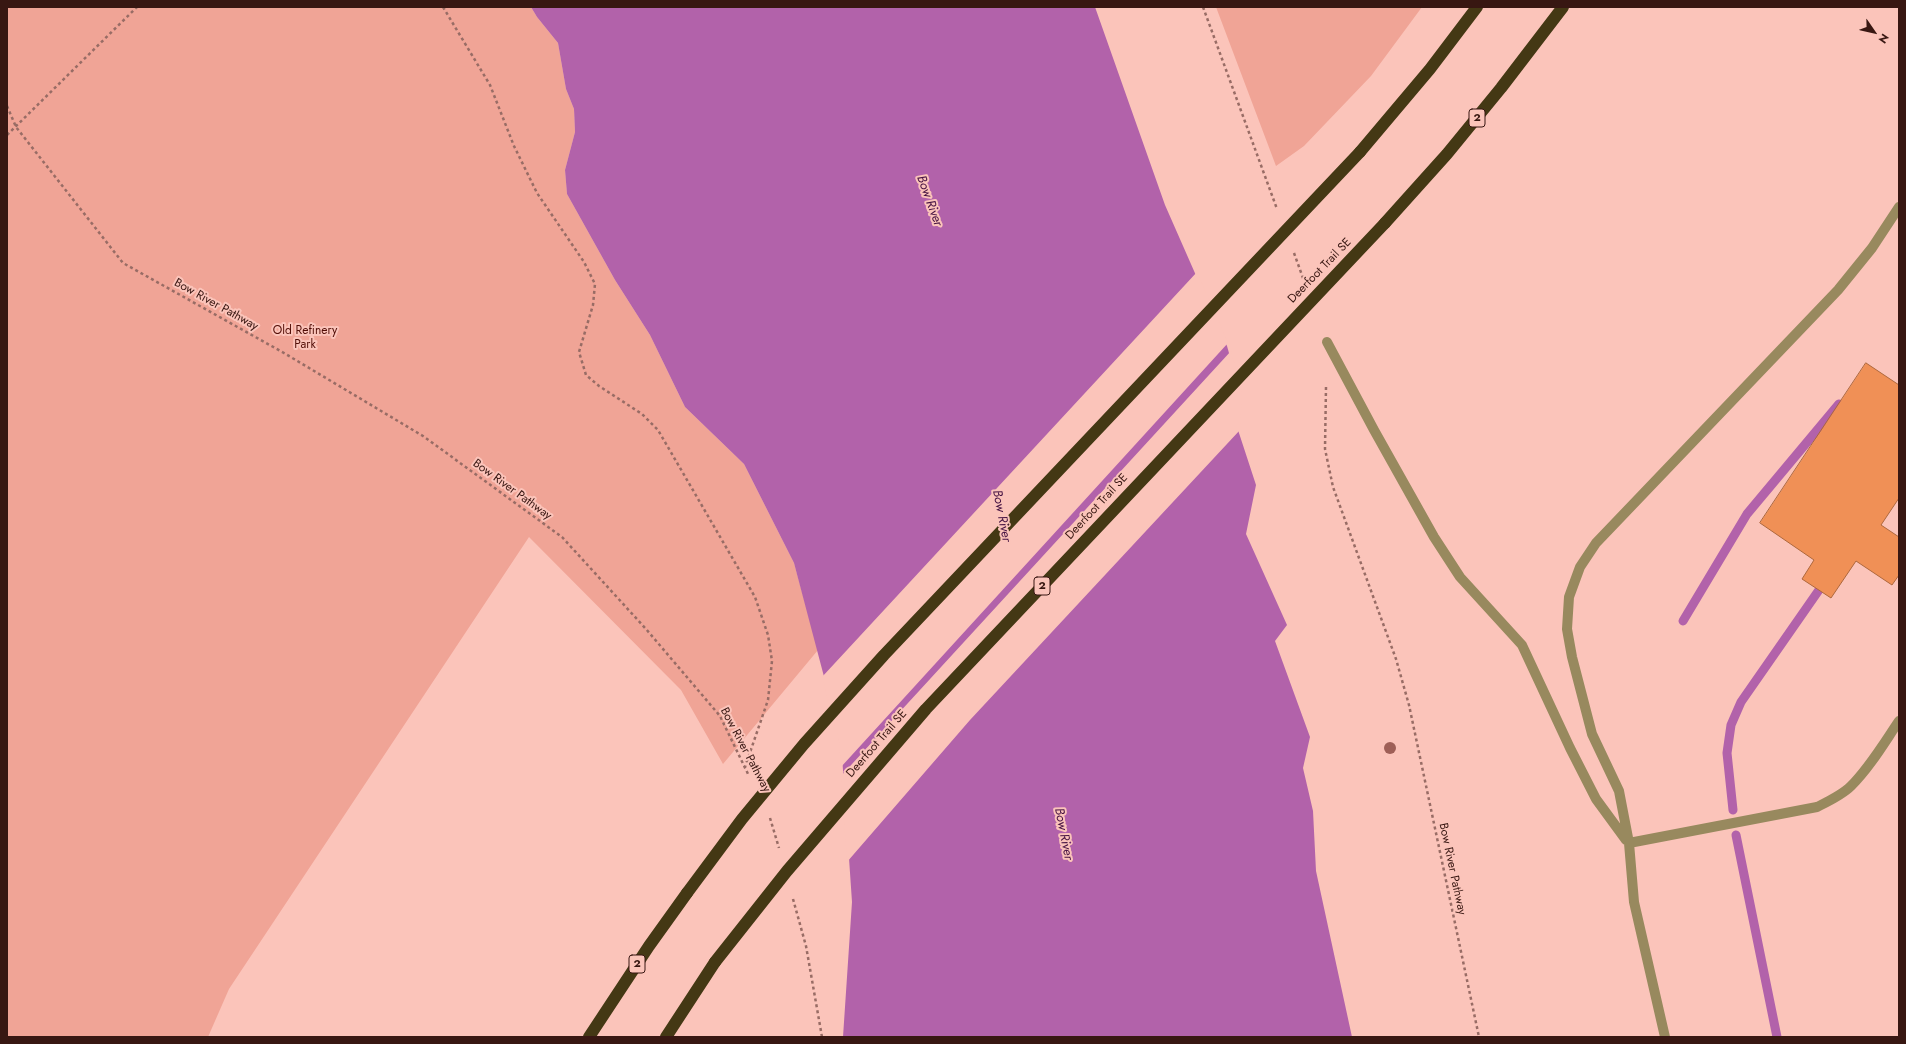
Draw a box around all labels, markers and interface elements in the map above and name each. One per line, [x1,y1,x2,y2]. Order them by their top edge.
north arrow [1854,12,1894,52]
text: N [1875,31,1893,47]
road number: 2 [1469,109,1485,127]
water label: Bow River [913,174,945,228]
street label: Deerfoot Trail SE [1285,235,1355,307]
street label: Bow River Pathway [171,276,261,334]
park label: Old Refinery Park [273,324,337,352]
street label: Bow River Pathway [470,457,554,523]
street label: Deerfoot Trail SE [1063,471,1131,543]
water label: Bow River [988,489,1014,543]
road number: 2 [1034,577,1050,595]
street label: Bow River Pathway [717,705,773,795]
street label: Deerfoot Trail SE [844,707,910,781]
water label: Bow River [1050,807,1076,861]
street label: Bow River Pathway [1435,822,1469,916]
road number: 2 [629,955,645,973]

